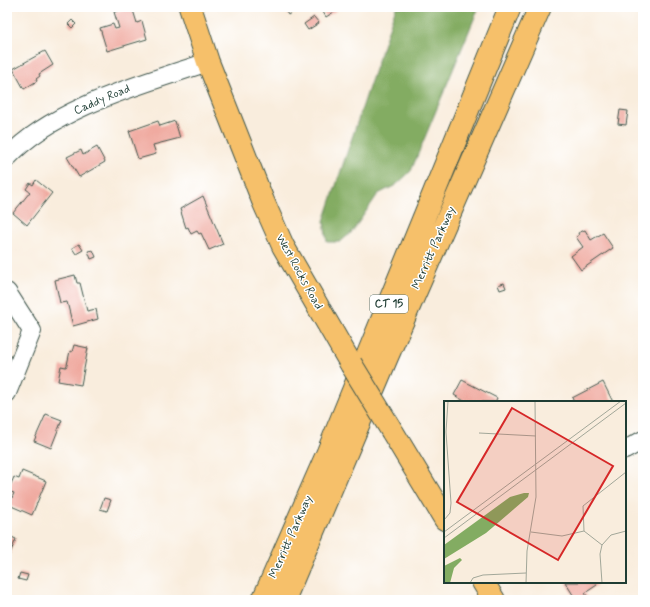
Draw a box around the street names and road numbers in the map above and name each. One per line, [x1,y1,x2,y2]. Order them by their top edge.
street label: Caddy Road [71,81,133,119]
street label: Merritt Parkway [408,204,460,292]
street label: West Rocks Road [272,231,326,313]
road number: CT 15 [370,295,408,313]
street label: Merritt Parkway [265,493,317,581]

